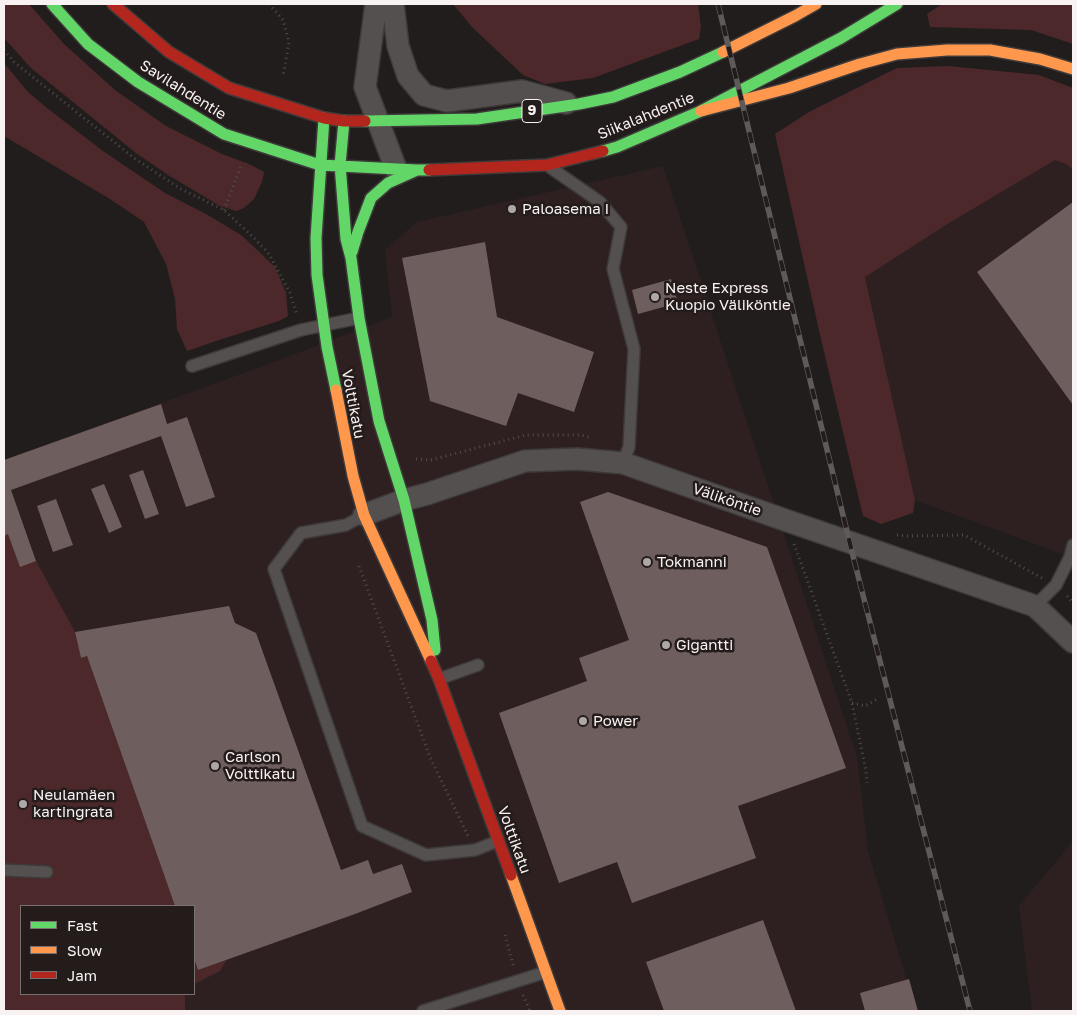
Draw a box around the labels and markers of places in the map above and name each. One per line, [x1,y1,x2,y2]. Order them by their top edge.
place label: Paloasema I [522,200,609,218]
marker: Paloasema I [506,203,518,215]
place label: Neste Express Kuopio Väliköntie [665,279,791,314]
marker: Neste Express Kuopio Väliköntie [649,291,661,303]
place label: Tokmanni [657,553,727,571]
marker: Tokmanni [641,556,653,568]
place label: Gigantti [676,636,733,654]
marker: Gigantti [660,639,672,651]
place label: Power [593,712,638,730]
marker: Power [577,715,589,727]
place label: Carlson Volttikatu [225,748,295,783]
marker: Carlson Volttikatu [209,760,221,772]
place label: Neulamäen kartingrata [33,786,115,821]
marker: Neulamäen kartingrata [17,798,29,810]

